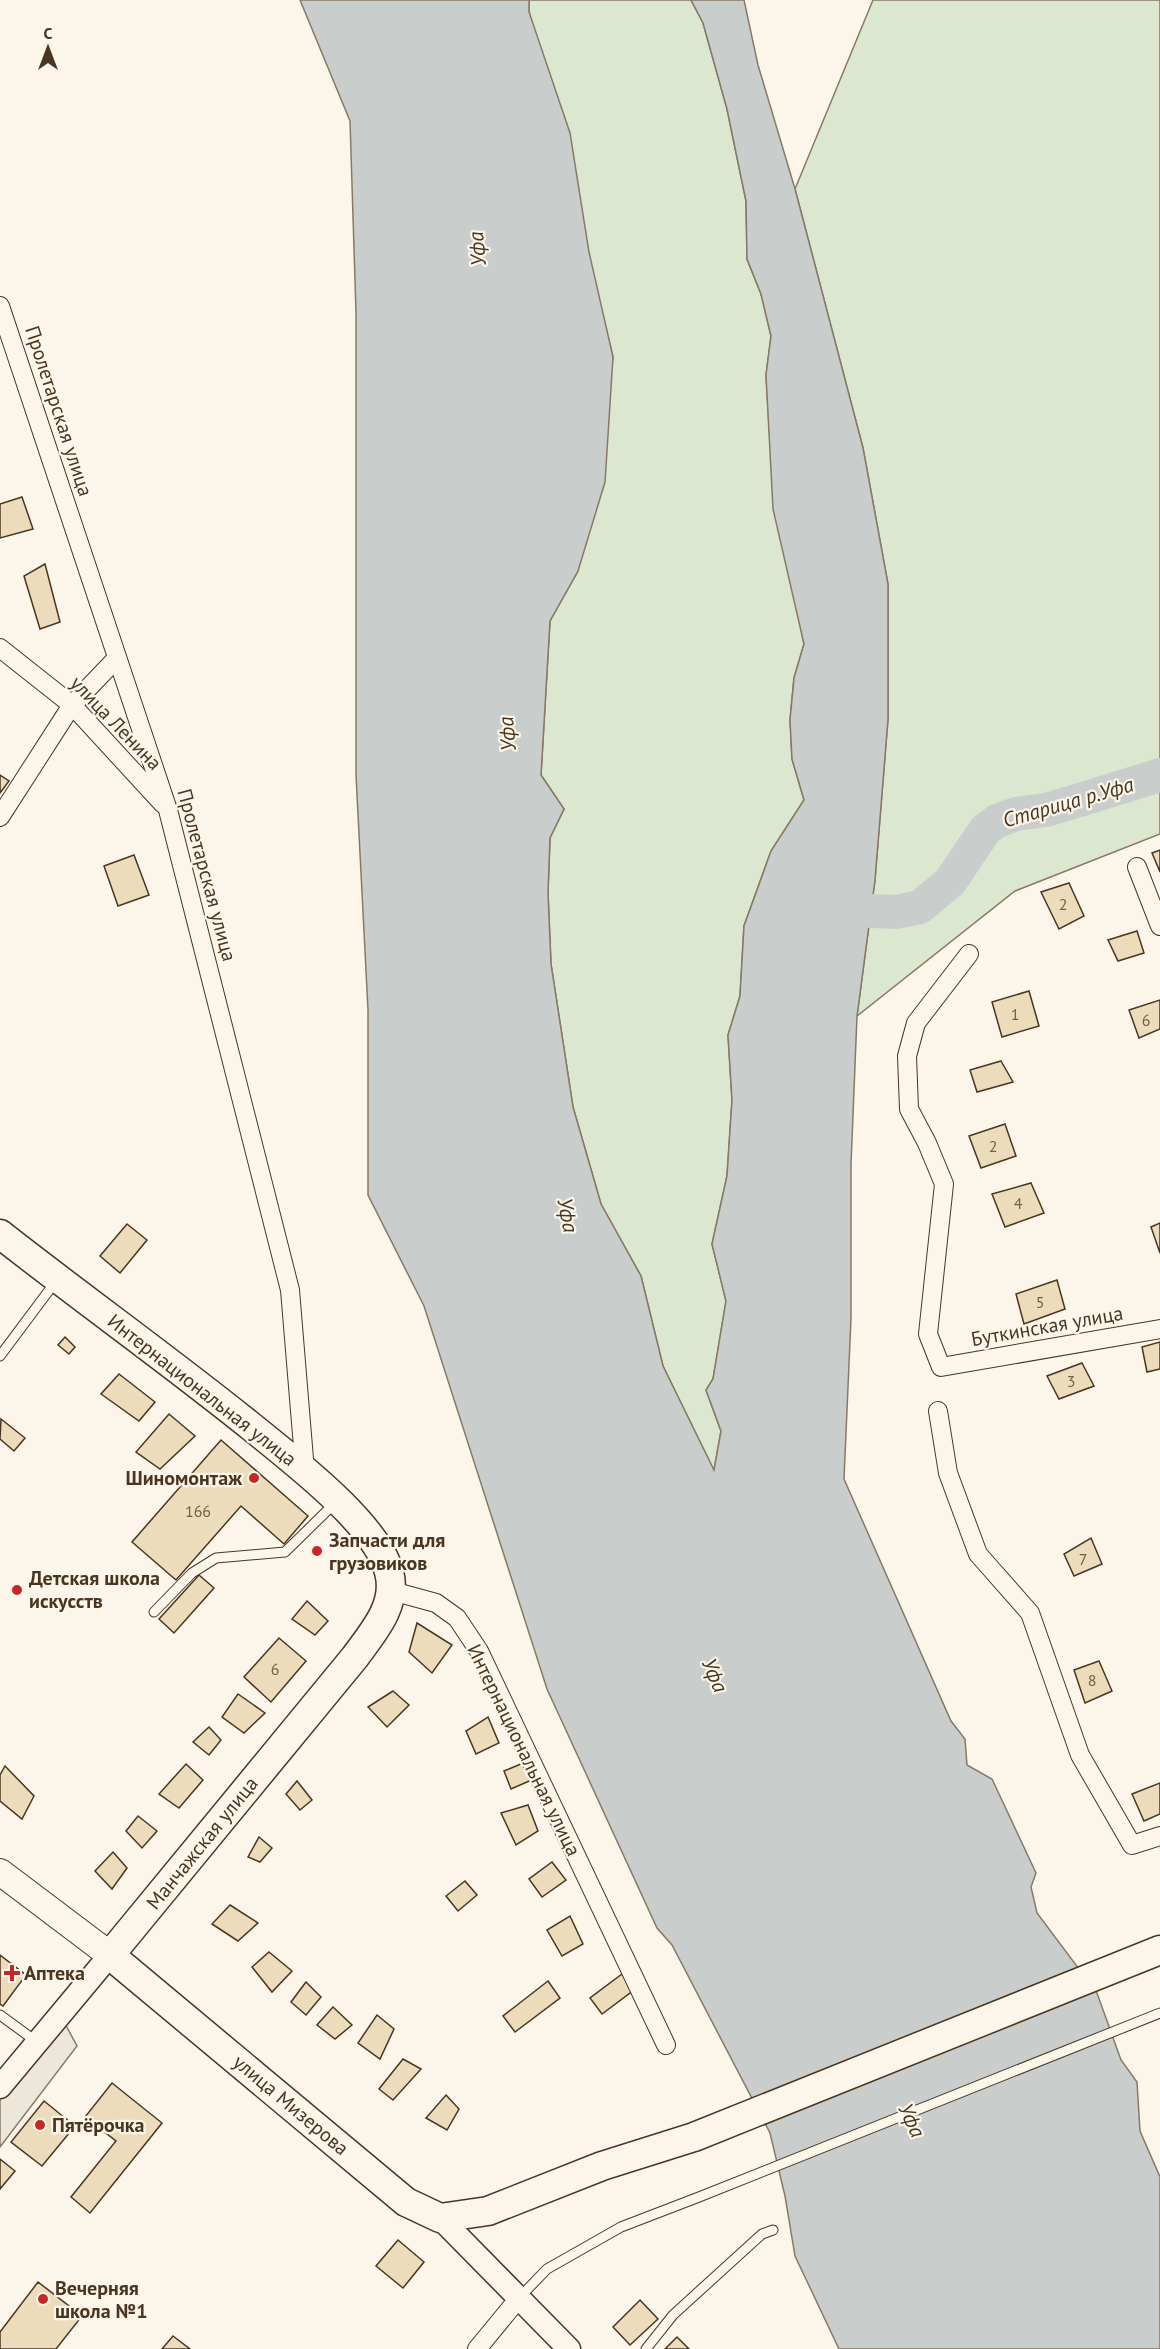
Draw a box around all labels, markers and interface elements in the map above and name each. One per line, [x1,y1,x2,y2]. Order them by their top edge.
north arrow [18,18,78,78]
text: С [44,23,53,43]
water label: Уфа [462,230,492,267]
street label: Пролетарская улица [19,322,99,500]
street label: улица Ленина [65,670,167,776]
water label: Уфа [492,715,522,752]
water label: Старица р.Уфа [1000,770,1137,834]
street label: Пролетарская улица [171,786,243,964]
house number: 2 [1059,894,1067,914]
house number: 1 [1011,1004,1019,1024]
house number: 6 [1142,1010,1150,1030]
house number: 2 [989,1136,997,1156]
house number: 4 [1014,1193,1023,1213]
water label: Уфа [551,1195,585,1235]
house number: 5 [1036,1292,1044,1312]
street label: Буткинская улица [969,1300,1125,1352]
street label: Интернациональная улица [102,1308,302,1472]
house number: 3 [1067,1371,1075,1391]
place label: Шиномонтаж [125,1465,242,1491]
marker: Шиномонтаж [247,1471,261,1485]
house number: 166 [185,1501,211,1521]
place label: Запчасти для грузовиков [329,1527,445,1576]
marker: Запчасти для грузовиков [310,1544,324,1558]
house number: 7 [1079,1549,1087,1569]
place label: Детская школа искусств [29,1565,160,1614]
marker: Детская школа искусств [10,1583,24,1597]
street label: Интернациональная улица [461,1640,587,1860]
water label: Уфа [696,1654,735,1697]
house number: 6 [271,1659,279,1679]
house number: 8 [1088,1670,1096,1690]
street label: Манчажская улица [140,1771,264,1915]
place label: Аптека [24,1960,85,1986]
marker: Аптека [5,1966,19,1980]
street label: улица Мизерова [228,2049,354,2161]
water label: Уфа [892,2099,932,2142]
place label: Пятёрочка [52,2112,145,2138]
marker: Пятёрочка [33,2118,47,2132]
place label: Вечерняя школа №1 [55,2275,148,2324]
marker: Вечерняя школа №1 [36,2292,50,2306]

